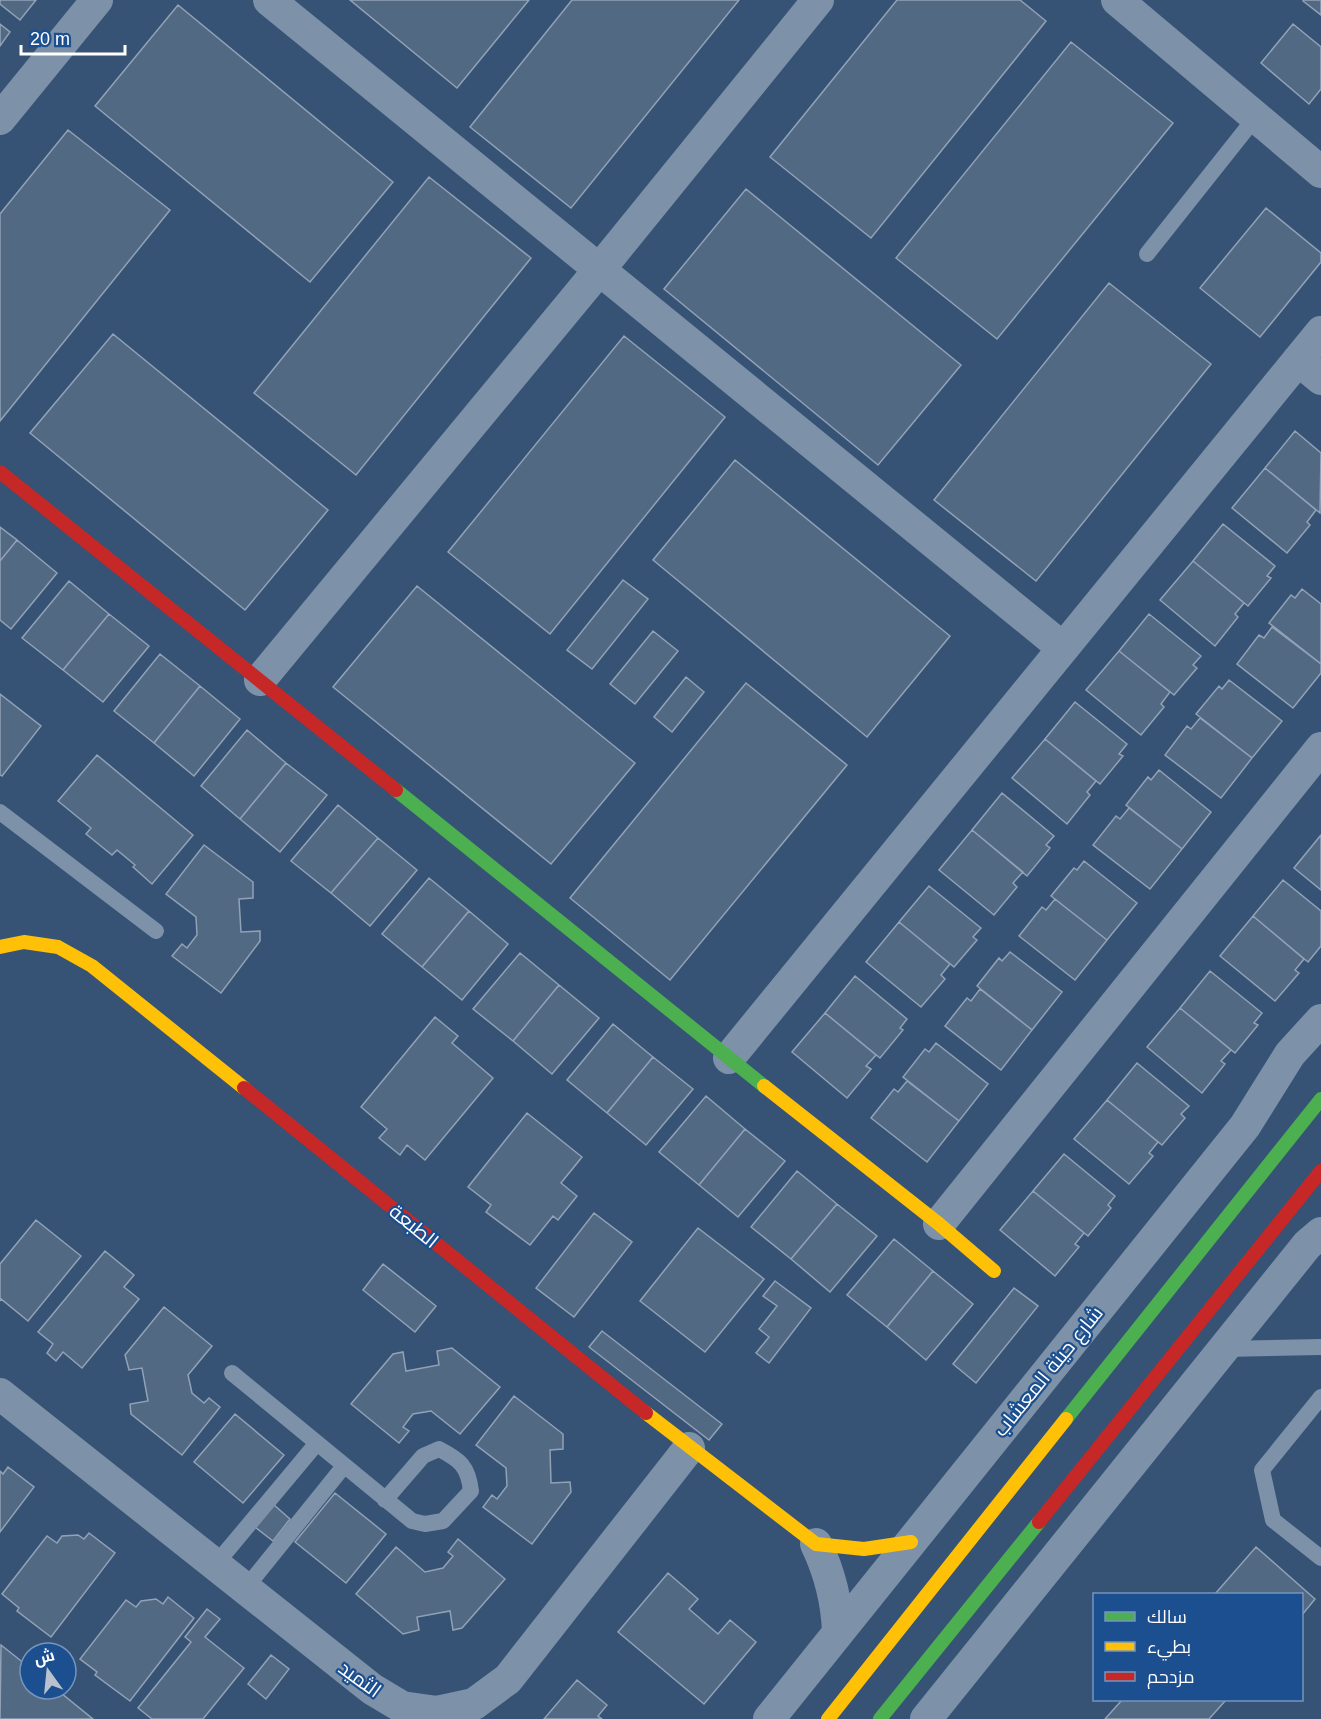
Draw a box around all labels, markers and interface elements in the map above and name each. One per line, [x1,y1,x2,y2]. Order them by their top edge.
scale bar [21,18,124,56]
text: 20 m [30,29,70,49]
street label: الطبعة [385,1200,443,1252]
street label: شارع حينة المعشاب [989,1302,1109,1442]
legend [1093,1593,1303,1701]
text: سالك [1147,1607,1187,1627]
text: بطيء [1147,1637,1191,1661]
north arrow [18,1641,78,1701]
text: ش [32,1646,57,1669]
street label: الثميد [335,1656,385,1702]
text: مزدحم [1147,1667,1195,1689]

